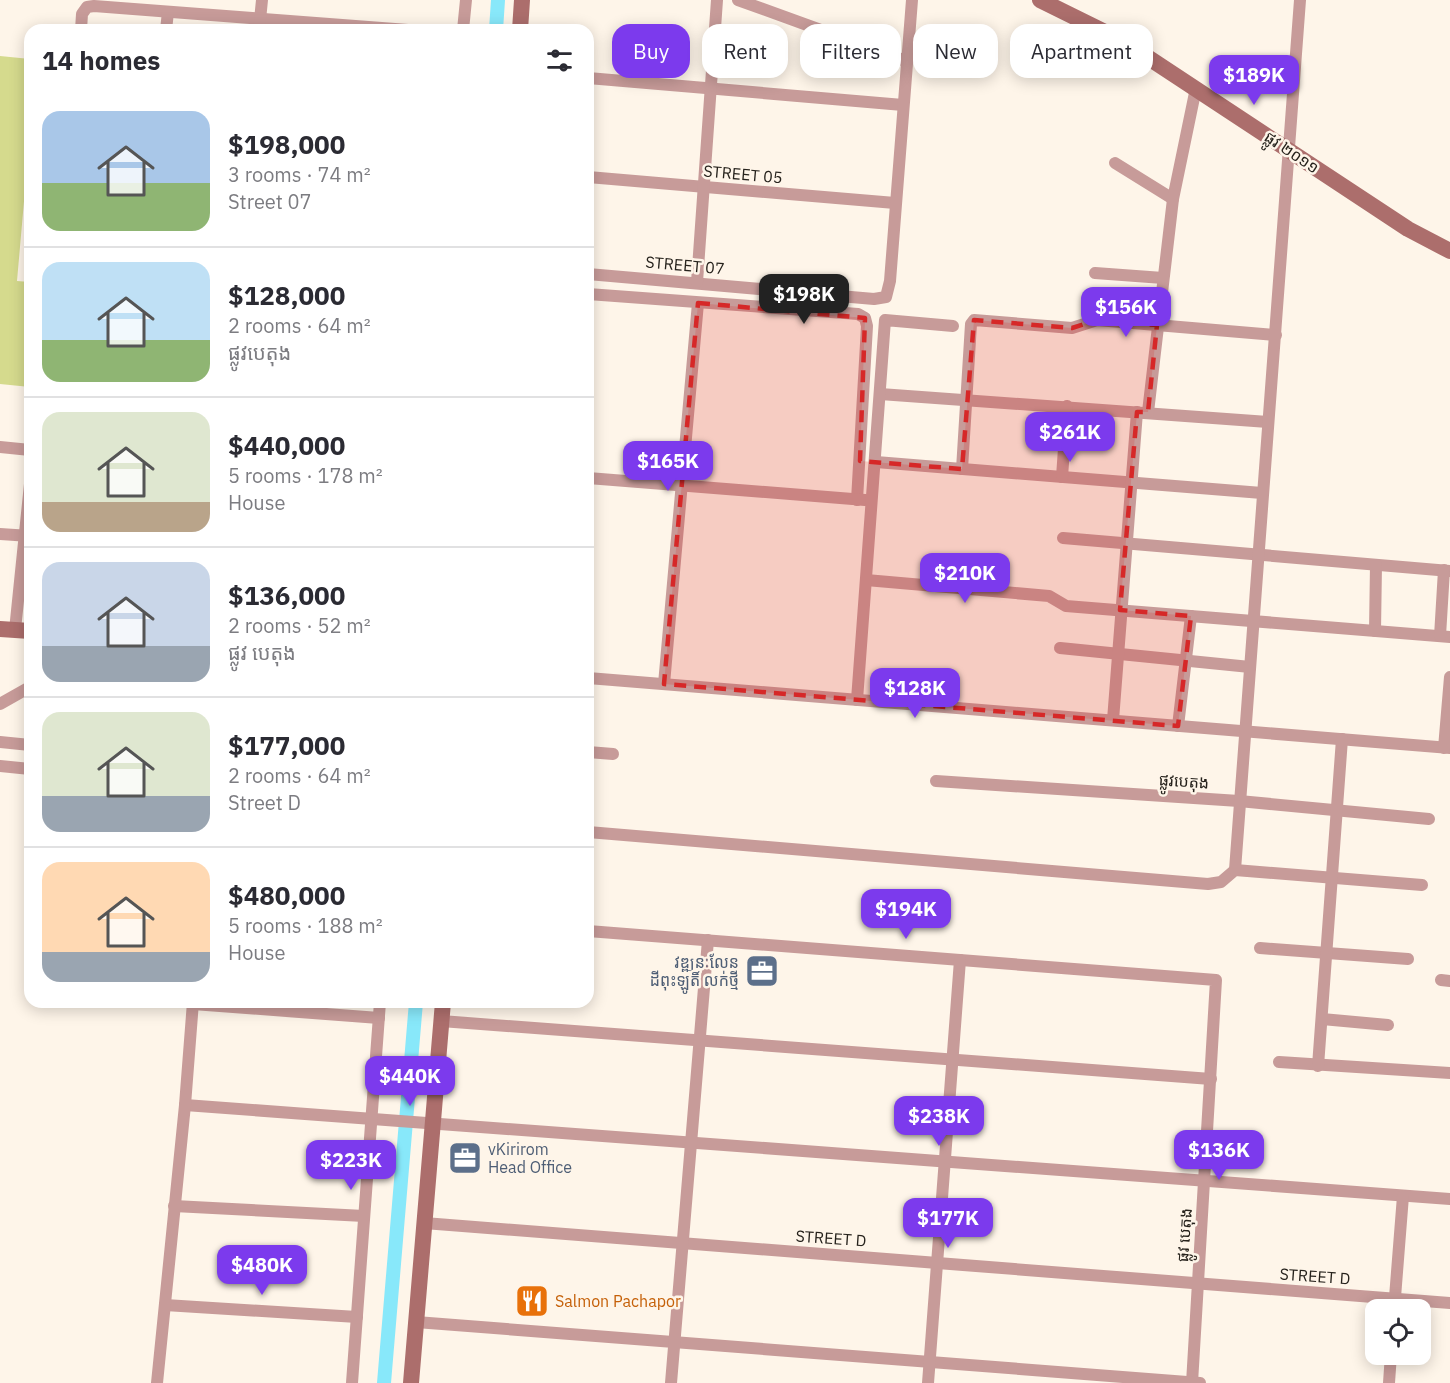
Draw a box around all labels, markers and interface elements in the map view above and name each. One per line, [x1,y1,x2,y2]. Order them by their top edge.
chip: Buy [612,24,690,78]
chip: Rent [702,24,788,78]
chip: Filters [800,24,901,78]
chip: New [913,24,998,78]
chip: Apartment [1010,24,1153,78]
text: 14 homes [42,43,160,77]
icon: filters [543,44,576,77]
pin: $189K [1212,55,1296,106]
text: $189K [1223,61,1285,88]
street label: ផ្លូវ ២០១១ [1258,126,1323,181]
text: $198,000 [228,127,345,161]
icon: home [90,135,162,207]
text: 3 rooms · 74 m² [228,161,371,188]
street label: STREET 05 [703,161,783,187]
text: Street 07 [228,188,312,215]
street label: STREET 07 [645,252,725,278]
pin: $198K [762,274,846,325]
text: $128,000 [228,278,345,312]
text: $198K [773,280,835,307]
icon: home [90,286,162,358]
pin: $156K [1084,287,1168,338]
text: $156K [1095,293,1157,320]
text: 2 rooms · 64 m² [228,312,371,339]
text: ផ្លូវបេតុង [228,339,291,366]
pin: $261K [1028,412,1112,463]
text: $261K [1039,418,1101,445]
text: $440,000 [228,428,345,462]
icon: home [90,436,162,508]
pin: $165K [626,441,710,492]
text: $165K [637,447,699,474]
text: 5 rooms · 178 m² [228,462,383,489]
text: House [228,489,285,516]
pin: $210K [923,553,1007,604]
text: $210K [934,559,996,586]
text: $136,000 [228,578,345,612]
icon: home [90,586,162,658]
text: 2 rooms · 52 m² [228,612,371,639]
text: ផ្លូវ បេតុង [228,639,296,666]
pin: $128K [873,668,957,719]
text: $128K [884,674,946,701]
text: $177,000 [228,728,345,762]
icon: home [90,736,162,808]
text: 2 rooms · 64 m² [228,762,371,789]
street label: ផ្លូវបេតុង [1158,769,1210,797]
text: Street D [228,789,301,816]
text: $480,000 [228,878,345,912]
icon: home [90,886,162,958]
pin: $194K [864,889,948,940]
text: $194K [875,895,937,922]
text: 5 rooms · 188 m² [228,912,383,939]
text: House [228,939,285,966]
place label: វឌ្ឍនៈលែន ដីពុះឡូតិ៍ លក់ថ្មី [650,952,739,994]
office icon: វឌ្ឍនៈលែន ដីពុះឡូតិ៍ លក់ថ្មី [744,953,780,989]
pin: $440K [368,1056,452,1107]
text: $440K [379,1062,441,1089]
pin: $238K [897,1096,981,1147]
text: $238K [908,1102,970,1129]
pin: $136K [1177,1130,1261,1181]
text: $136K [1188,1136,1250,1163]
place label: vKirirom Head Office [488,1139,572,1177]
pin: $223K [309,1140,393,1191]
office icon: vKirirom Head Office [447,1140,483,1176]
text: $223K [320,1146,382,1173]
pin: $177K [906,1198,990,1249]
text: $177K [917,1204,979,1231]
street label: ផ្លូវ បេតុង [1172,1207,1201,1263]
street label: STREET D [795,1226,867,1250]
pin: $480K [220,1245,304,1296]
text: $480K [231,1251,293,1278]
street label: STREET D [1279,1264,1351,1288]
restaurant icon: Salmon Pachapor [514,1283,550,1319]
place label: Salmon Pachapor [555,1291,681,1311]
map controls [1365,1299,1431,1365]
button: locate [1365,1299,1431,1365]

